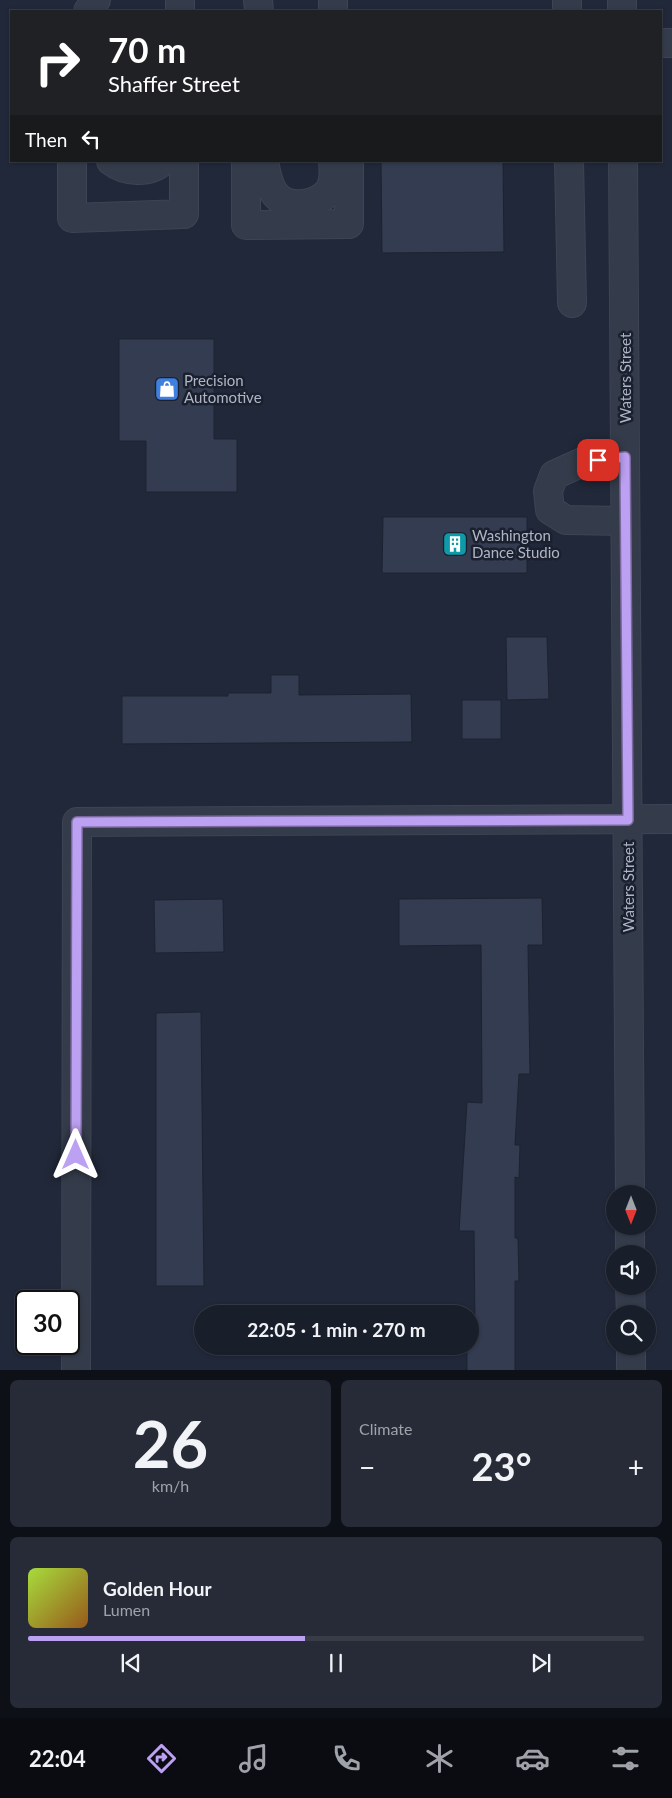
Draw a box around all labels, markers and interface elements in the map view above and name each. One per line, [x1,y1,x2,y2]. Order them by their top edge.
text: 70 m [108,28,186,70]
icon: right [25,30,90,95]
text: Shaffer Street [108,70,240,97]
icon: left [77,125,105,153]
text: Then [25,128,67,151]
street label: Waters Street [616,332,634,423]
place label: Precision Automotive [184,371,262,406]
shop icon: Precision Automotive [154,376,180,402]
pin [577,439,619,481]
icon: arrive [584,446,612,474]
place label: Washington Dance Studio [472,526,560,561]
building icon: Washington Dance Studio [442,531,468,557]
street label: Waters Street [619,841,637,932]
position arrow [49,1128,101,1180]
north arrow [606,1185,656,1235]
map controls [606,1185,656,1355]
button: sound [606,1245,656,1295]
speed limit sign: 30 [15,1290,80,1355]
button: search [606,1305,656,1355]
text: 22:05 · 1 min · 270 m [247,1318,426,1341]
text: 26 [133,1404,208,1482]
text: Climate [359,1419,412,1438]
text: 23° [472,1443,531,1489]
text: − [359,1450,375,1484]
text: + [628,1450,644,1484]
text: km/h [152,1476,189,1495]
text: Golden Hour [103,1577,212,1600]
text: Lumen [103,1600,150,1619]
icon: previous [117,1649,145,1677]
icon: pause [322,1649,350,1677]
icon: next [527,1649,555,1677]
icon: directions [144,1741,179,1776]
icon: music [236,1741,271,1776]
icon: phone [329,1741,364,1776]
icon: climate [422,1741,457,1776]
icon: car [515,1741,550,1776]
icon: filters [608,1741,643,1776]
text: 22:04 [29,1745,86,1772]

